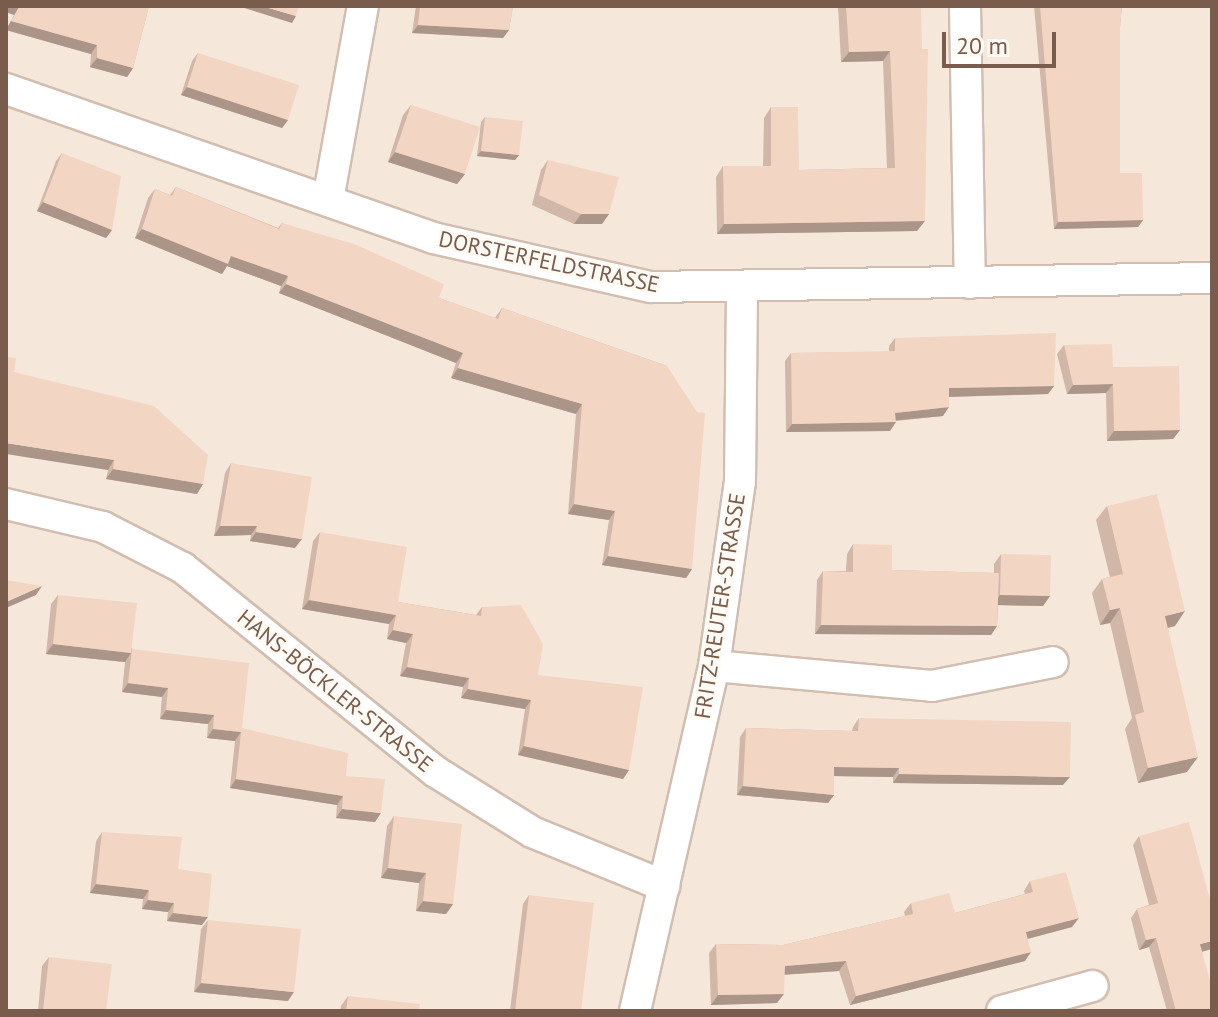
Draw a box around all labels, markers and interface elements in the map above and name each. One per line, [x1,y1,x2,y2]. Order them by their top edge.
scale bar [946,16,1060,66]
text: 20 m [956,30,1008,61]
street label: DORSTERFELDSTRASSE [436,226,662,298]
street label: FRITZ-REUTER-STRASSE [689,491,751,721]
street label: HANS-BÖCKLER-STRASSE [232,604,438,778]

